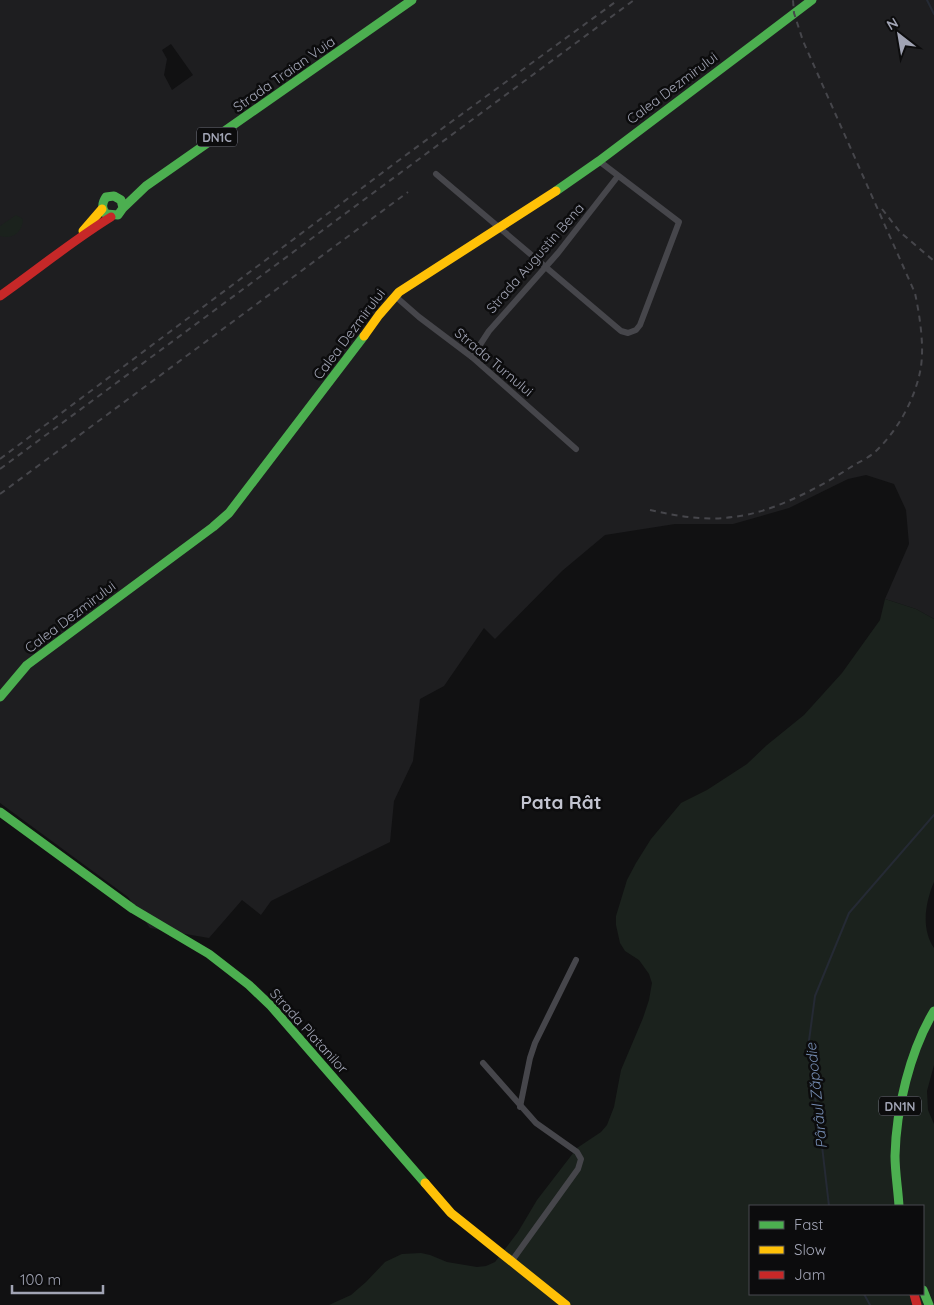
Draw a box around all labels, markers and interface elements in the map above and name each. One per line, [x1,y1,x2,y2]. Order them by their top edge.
north arrow [874,10,924,60]
text: N [883,13,901,34]
street label: Strada Traian Vuia [230,32,338,116]
street label: Calea Dezmirului [623,48,721,128]
road number: DN1C [197,128,237,146]
street label: Strada Augustin Bena [482,199,588,317]
street label: Calea Dezmirului [309,285,389,383]
street label: Strada Turnului [451,324,537,400]
street label: Calea Dezmirului [21,577,119,657]
district label: Pata Rât [520,790,602,814]
street label: Strada Platanilor [266,985,352,1078]
water label: Pârâul Zăpodie [801,1042,831,1150]
road number: DN1N [879,1096,921,1116]
legend [749,1205,924,1295]
text: Fast [794,1215,823,1234]
text: Slow [794,1240,826,1259]
scale bar [12,1262,104,1294]
text: Jam [794,1265,825,1284]
text: 100 m [20,1270,61,1289]

